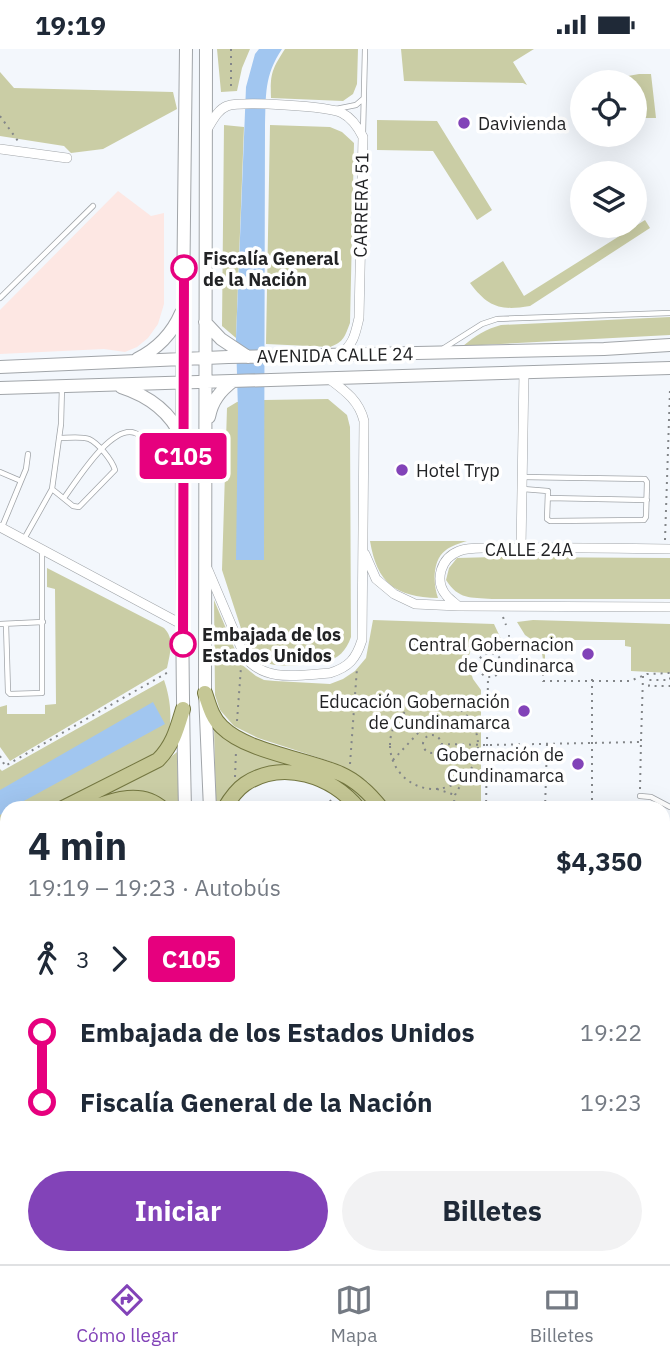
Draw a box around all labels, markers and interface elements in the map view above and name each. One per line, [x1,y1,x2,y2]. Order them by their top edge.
text: 19:19 [35,8,106,42]
map controls [570,70,647,238]
button: locate [570,70,647,147]
place label: Davivienda [478,112,567,135]
marker: Davivienda [456,115,472,131]
street label: CARRERA 51 [349,152,373,258]
button: layers [570,161,647,238]
place label: Fiscalía General de la Nación [203,247,340,291]
marker: Fiscalía General de la Nación [171,255,197,281]
street label: AVENIDA CALLE 24 [256,342,414,368]
line badge: C105 [134,433,232,479]
text: C105 [154,440,212,472]
place label: Hotel Tryp [416,459,500,482]
marker: Hotel Tryp [394,462,410,478]
street label: CALLE 24A [485,538,574,561]
place label: Embajada de los Estados Unidos [202,623,341,667]
marker: Embajada de los Estados Unidos [170,631,196,657]
place label: Central Gobernacion de Cundinarca [408,633,574,677]
marker: Central Gobernacion de Cundinarca [580,646,596,662]
place label: Educación Gobernación de Cundinamarca [319,690,510,734]
marker: Educación Gobernación de Cundinamarca [516,703,532,719]
place label: Gobernación de Cundinamarca [436,743,564,787]
marker: Gobernación de Cundinamarca [570,756,586,772]
text: 4 min [28,821,127,870]
text: $4,350 [556,844,642,878]
text: 19:19 – 19:23 · Autobús [28,872,281,902]
icon: walk [28,940,66,978]
icon: forward [100,940,138,978]
text: C105 [162,943,221,975]
text: 3 [76,944,90,974]
text: Embajada de los Estados Unidos [80,1015,475,1049]
text: 19:22 [580,1017,642,1047]
text: Fiscalía General de la Nación [80,1085,433,1119]
text: 19:23 [580,1087,642,1117]
button: Iniciar [28,1171,328,1251]
button: Billetes [342,1171,642,1251]
tab: Cómo llegar [76,1281,178,1347]
tab: Mapa [331,1281,377,1347]
tab: Billetes [530,1281,594,1347]

